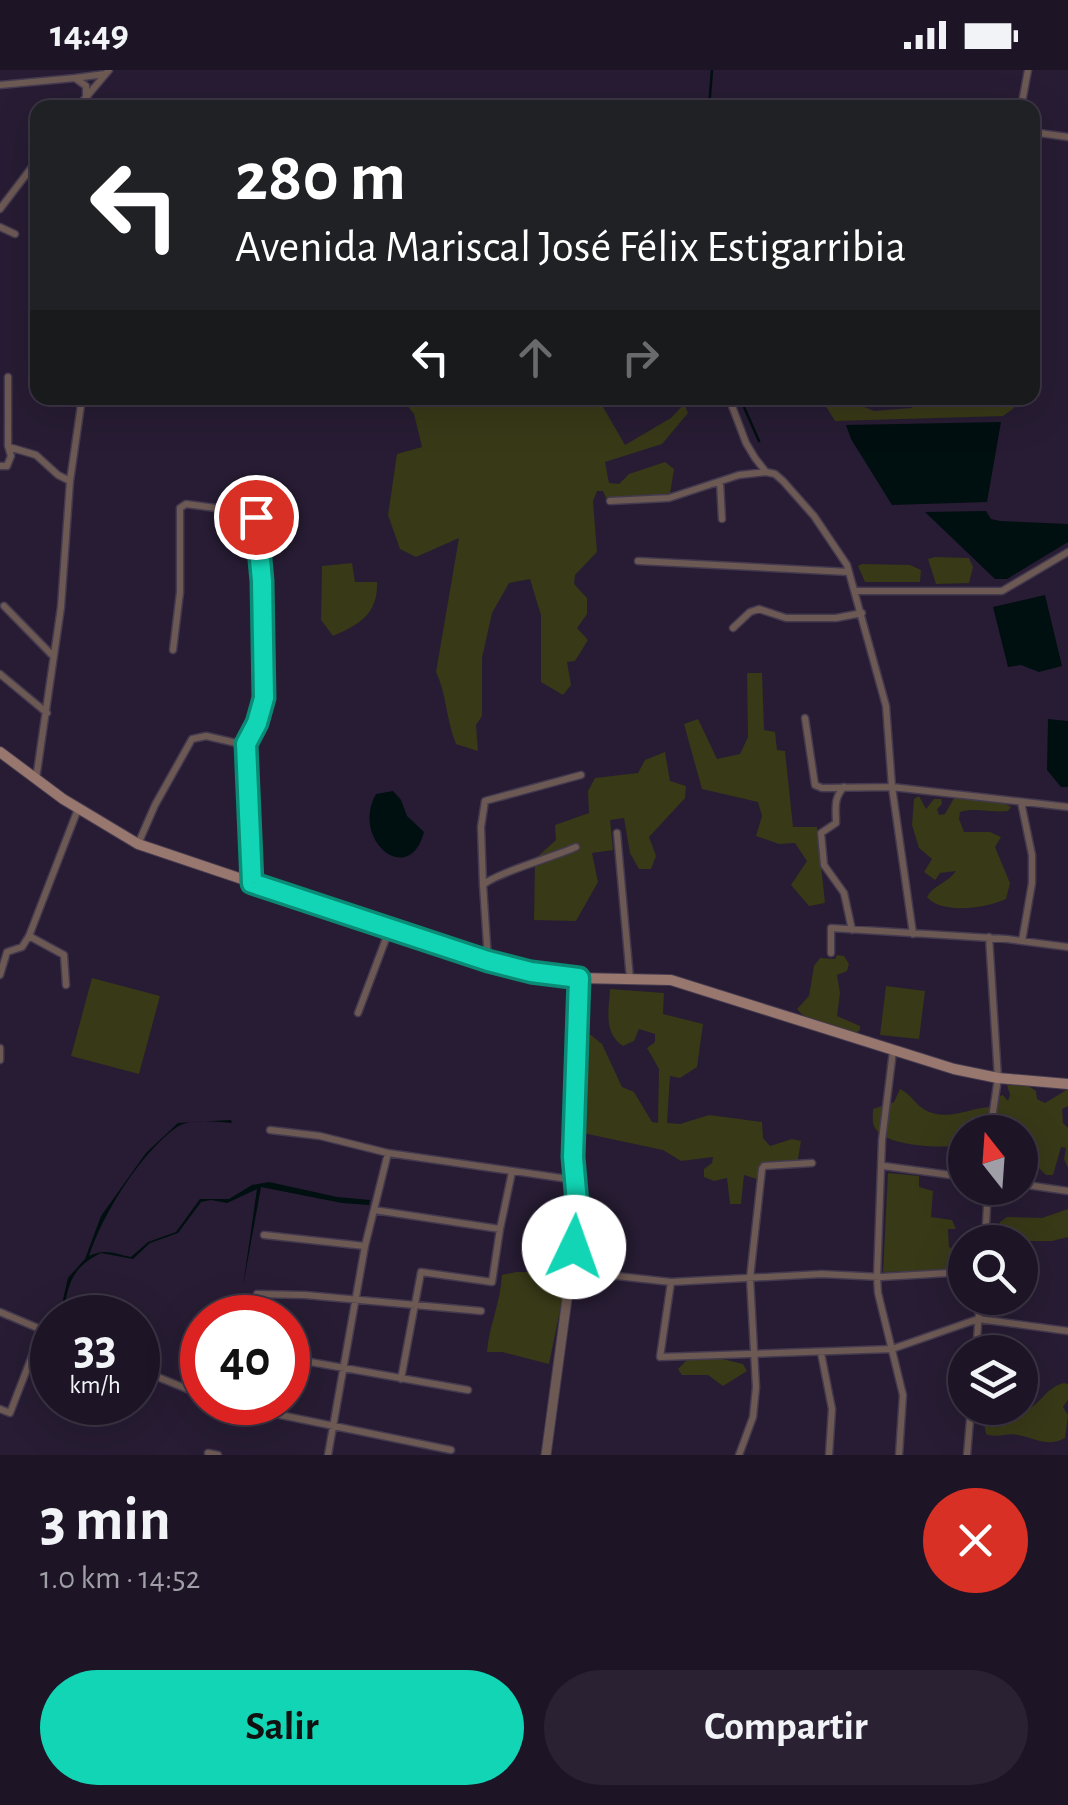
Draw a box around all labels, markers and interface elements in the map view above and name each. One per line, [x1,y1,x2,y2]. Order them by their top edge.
text: 14:49 [50,16,129,54]
icon: left [70,140,200,270]
text: 280 m [235,143,406,213]
text: Avenida Mariscal José Félix Estigarribia [235,225,906,270]
icon: left [403,330,458,385]
icon: ahead [508,330,563,385]
icon: right [613,330,668,385]
pin [214,475,299,560]
icon: arrive [229,490,284,545]
north arrow [948,1115,1038,1205]
map controls [948,1115,1038,1425]
position arrow [522,1195,626,1299]
button: search [948,1225,1038,1315]
speed limit sign: 40 [180,1295,310,1425]
text: 33 [73,1323,117,1373]
button: layers [948,1335,1038,1425]
text: km/h [69,1373,121,1398]
button: close [923,1488,1028,1593]
text: 3 min [40,1491,171,1551]
text: 1.0 km · 14:52 [40,1562,200,1594]
button: Salir [40,1670,524,1785]
button: Compartir [544,1670,1028,1785]

